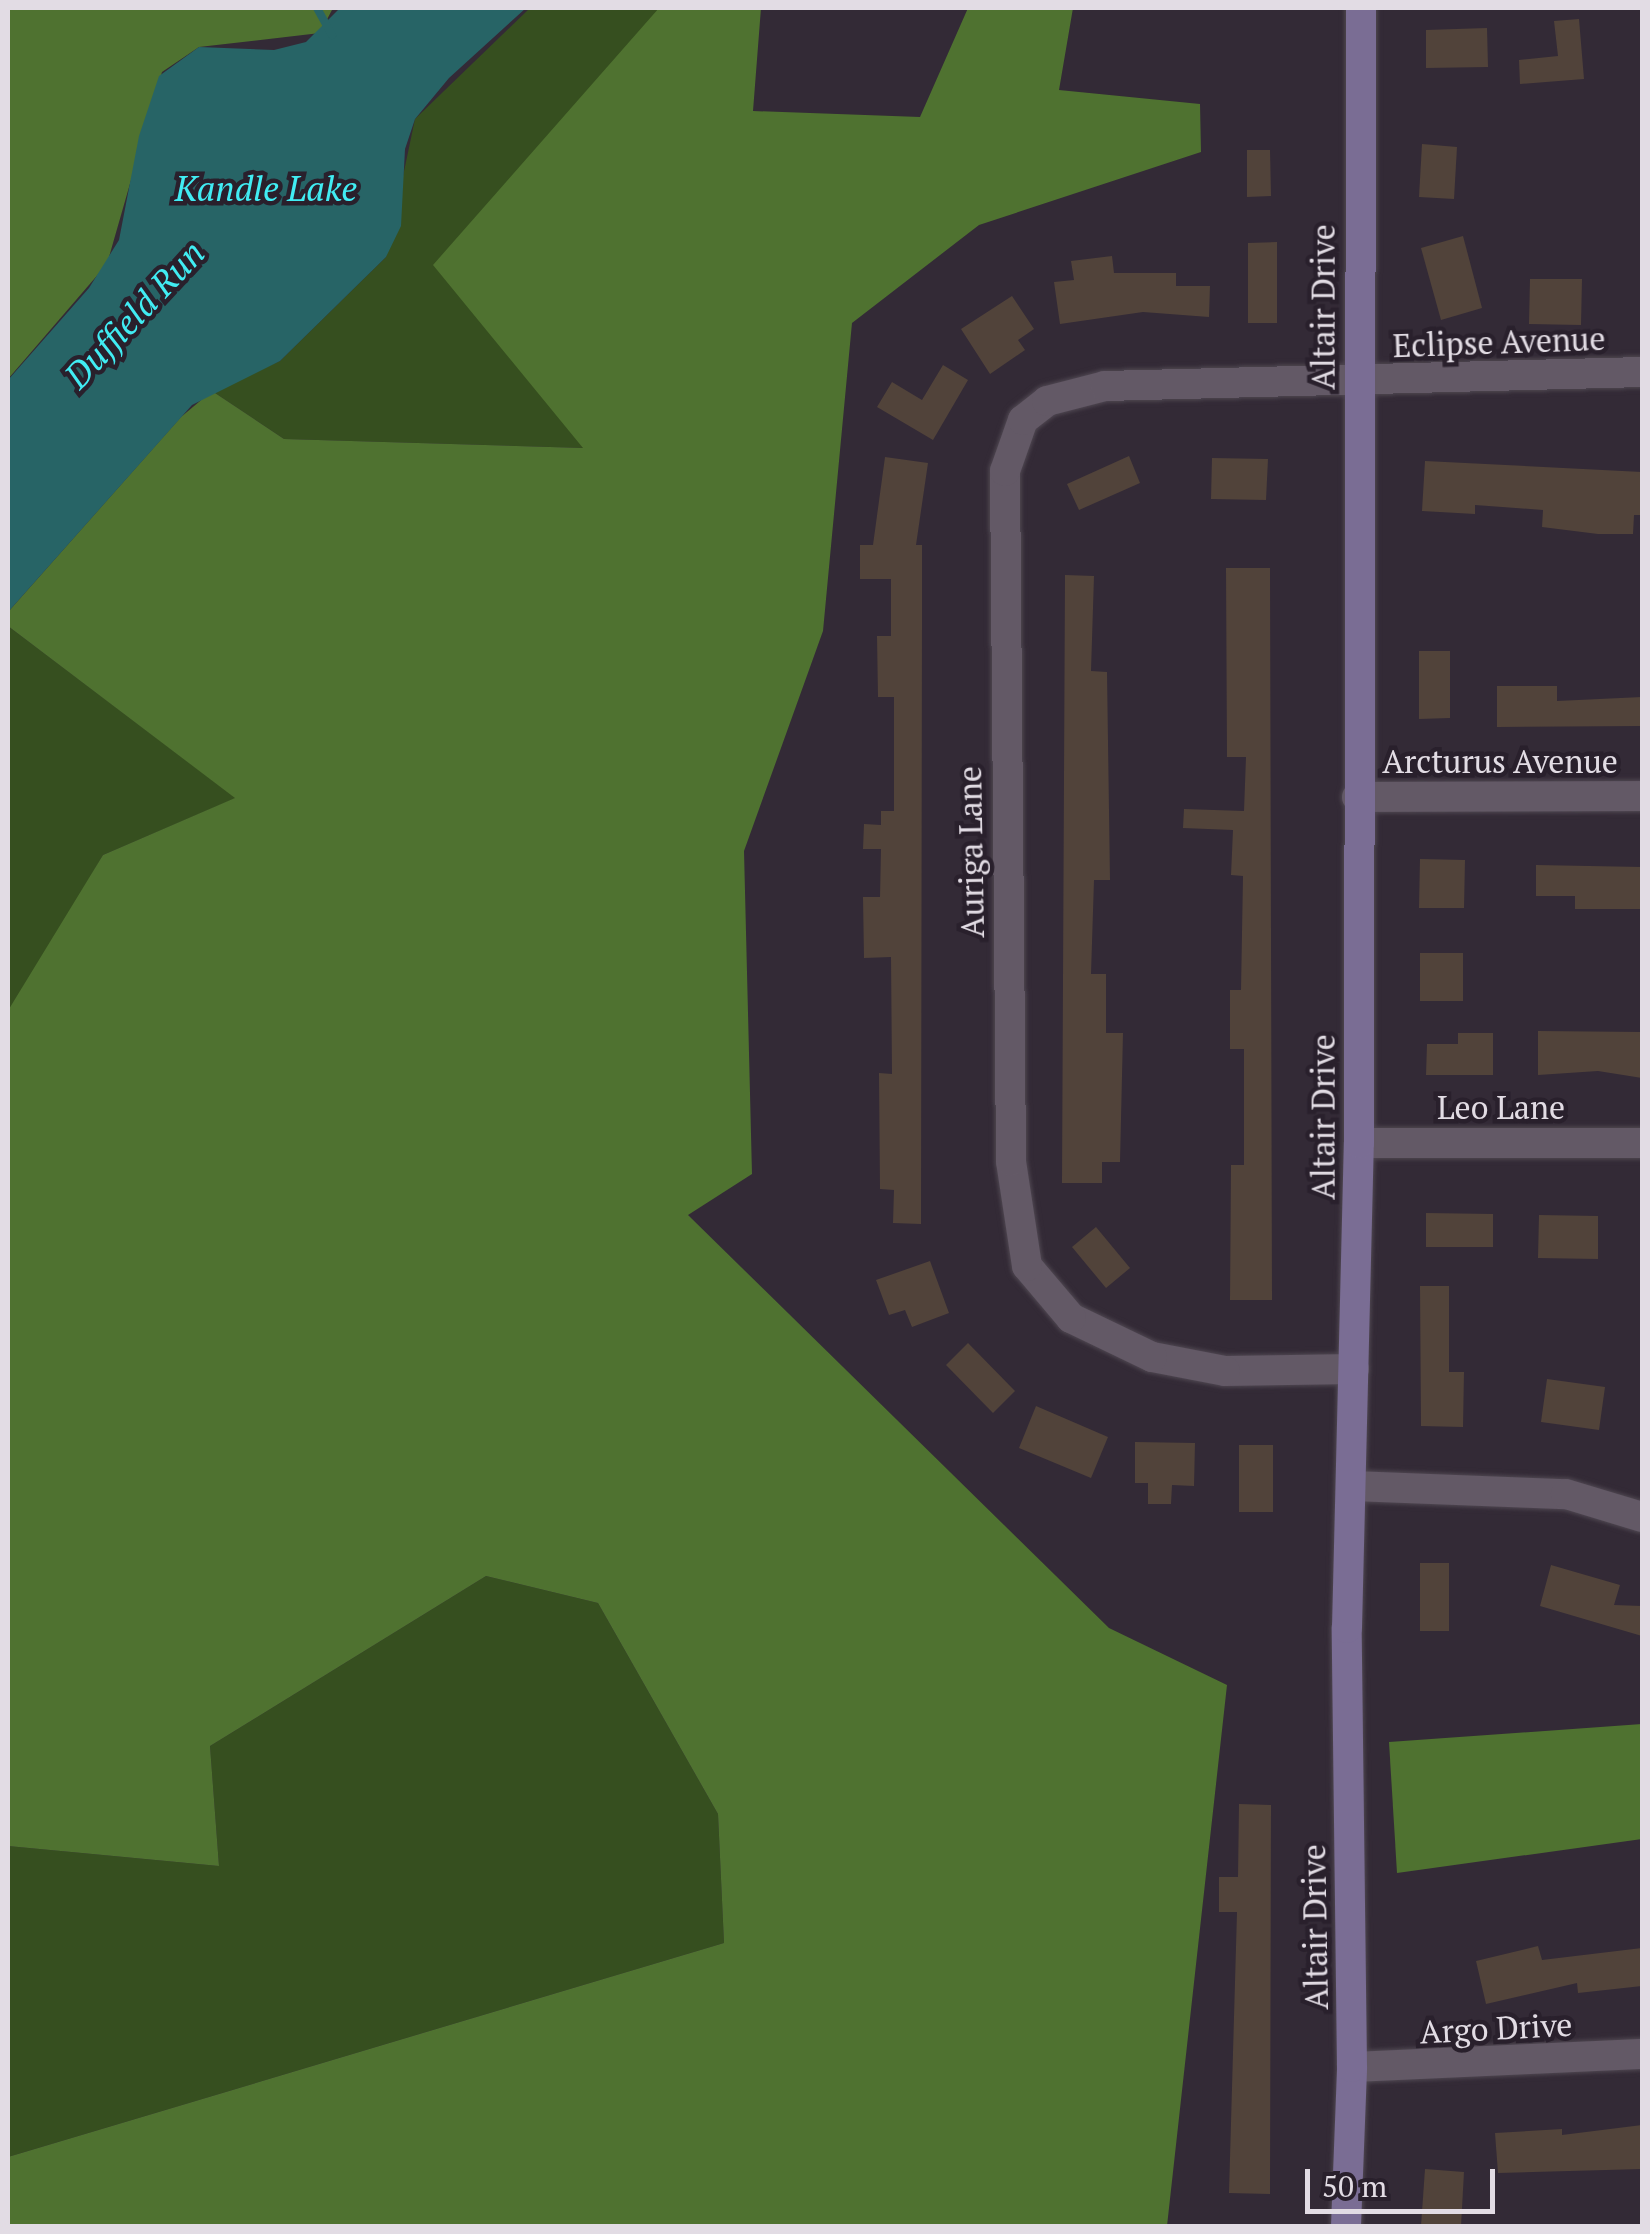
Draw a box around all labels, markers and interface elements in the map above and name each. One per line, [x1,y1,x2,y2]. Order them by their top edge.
water label: Kandle Lake [175,167,357,209]
street label: Altair Drive [1304,224,1342,390]
water label: Duffield Run [55,232,213,396]
street label: Eclipse Avenue [1392,319,1606,365]
street label: Arcturus Avenue [1382,742,1618,780]
street label: Auriga Lane [950,766,992,938]
street label: Altair Drive [1304,1034,1342,1200]
street label: Leo Lane [1437,1088,1565,1126]
street label: Altair Drive [1294,1844,1336,2010]
street label: Argo Drive [1419,2005,1573,2051]
scale bar [1310,2149,1500,2211]
text: 50 m [1322,2166,1387,2206]

